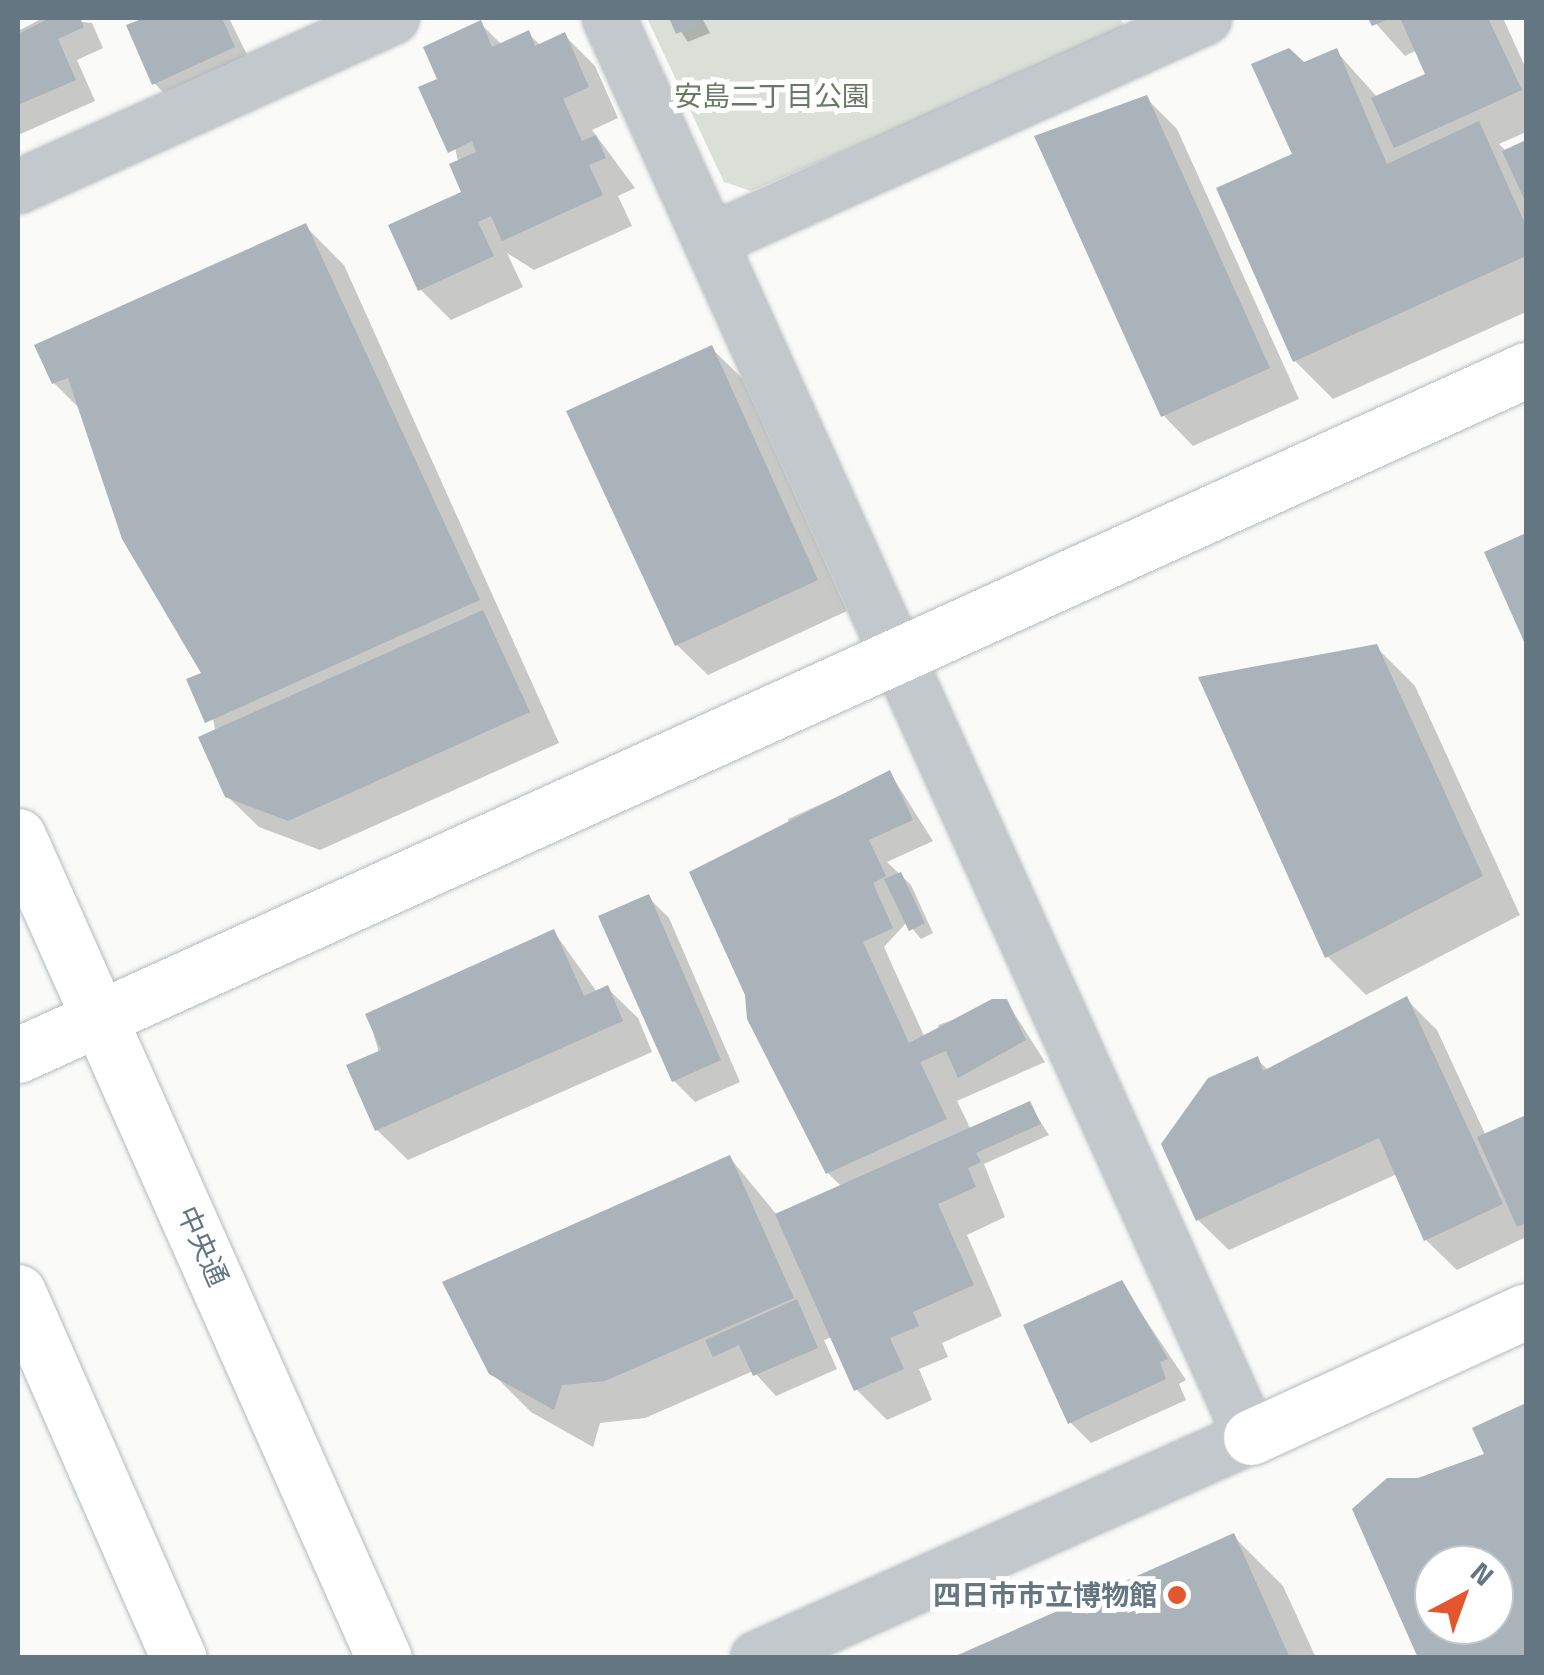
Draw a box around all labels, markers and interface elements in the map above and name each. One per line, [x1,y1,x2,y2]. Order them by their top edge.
park label: 安島二丁目公園 [674,79,870,113]
street label: 中央通 [171,1201,235,1291]
north arrow [1414,1545,1514,1645]
text: N [1461,1551,1504,1596]
place label: 四日市市立博物館 [933,1578,1157,1612]
marker: 四日市市立博物館 [1166,1584,1188,1606]

